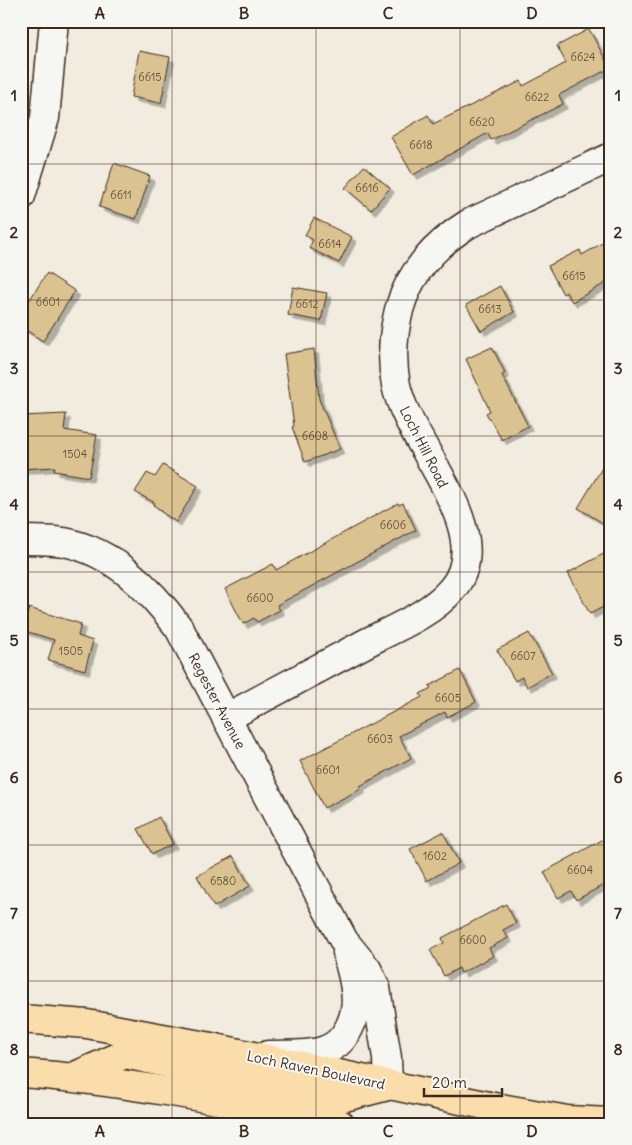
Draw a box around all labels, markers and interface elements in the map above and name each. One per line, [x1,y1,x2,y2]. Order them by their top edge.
text: A [95,3,105,23]
text: B [239,3,250,23]
text: C [383,3,394,23]
text: D [526,3,538,23]
house number: 6624 [571,50,595,64]
house number: 6615 [138,70,162,84]
text: 1 [11,85,17,105]
text: 1 [615,85,621,105]
house number: 6622 [525,90,549,104]
house number: 6620 [469,115,495,129]
house number: 6618 [409,138,433,152]
house number: 6616 [355,181,379,195]
house number: 6611 [110,188,132,202]
text: 2 [10,222,19,242]
text: 2 [614,222,623,242]
house number: 6614 [318,237,342,251]
house number: 6615 [562,269,586,283]
house number: 6601 [36,295,60,309]
house number: 6612 [295,297,319,311]
house number: 6613 [478,302,502,316]
text: 3 [9,358,19,378]
text: 3 [613,358,623,378]
street label: Loch Hill Road [396,403,452,491]
house number: 6608 [302,429,328,443]
house number: 1504 [63,447,87,461]
text: 4 [9,494,19,514]
text: 4 [613,494,623,514]
house number: 6606 [380,518,406,532]
house number: 6600 [246,591,274,605]
text: 5 [9,630,19,650]
text: 5 [613,630,623,650]
house number: 1505 [59,644,83,658]
house number: 6607 [510,649,536,663]
street label: Regester Avenue [184,650,250,752]
house number: 6605 [435,691,461,705]
house number: 6603 [367,732,393,746]
house number: 6601 [316,763,340,777]
text: 6 [9,767,19,787]
text: 6 [613,767,623,787]
house number: 1602 [423,849,447,863]
house number: 6604 [567,863,593,877]
house number: 6580 [210,874,236,888]
text: 7 [10,903,18,923]
text: 7 [614,903,622,923]
house number: 6600 [459,933,487,947]
text: 8 [9,1039,19,1059]
text: 8 [613,1039,623,1059]
street label: Loch Raven Boulevard [245,1047,387,1093]
scale bar [424,1065,502,1097]
text: 20 m [432,1073,467,1092]
text: A [95,1121,105,1141]
text: B [239,1121,250,1141]
text: C [383,1121,394,1141]
text: D [526,1121,538,1141]

